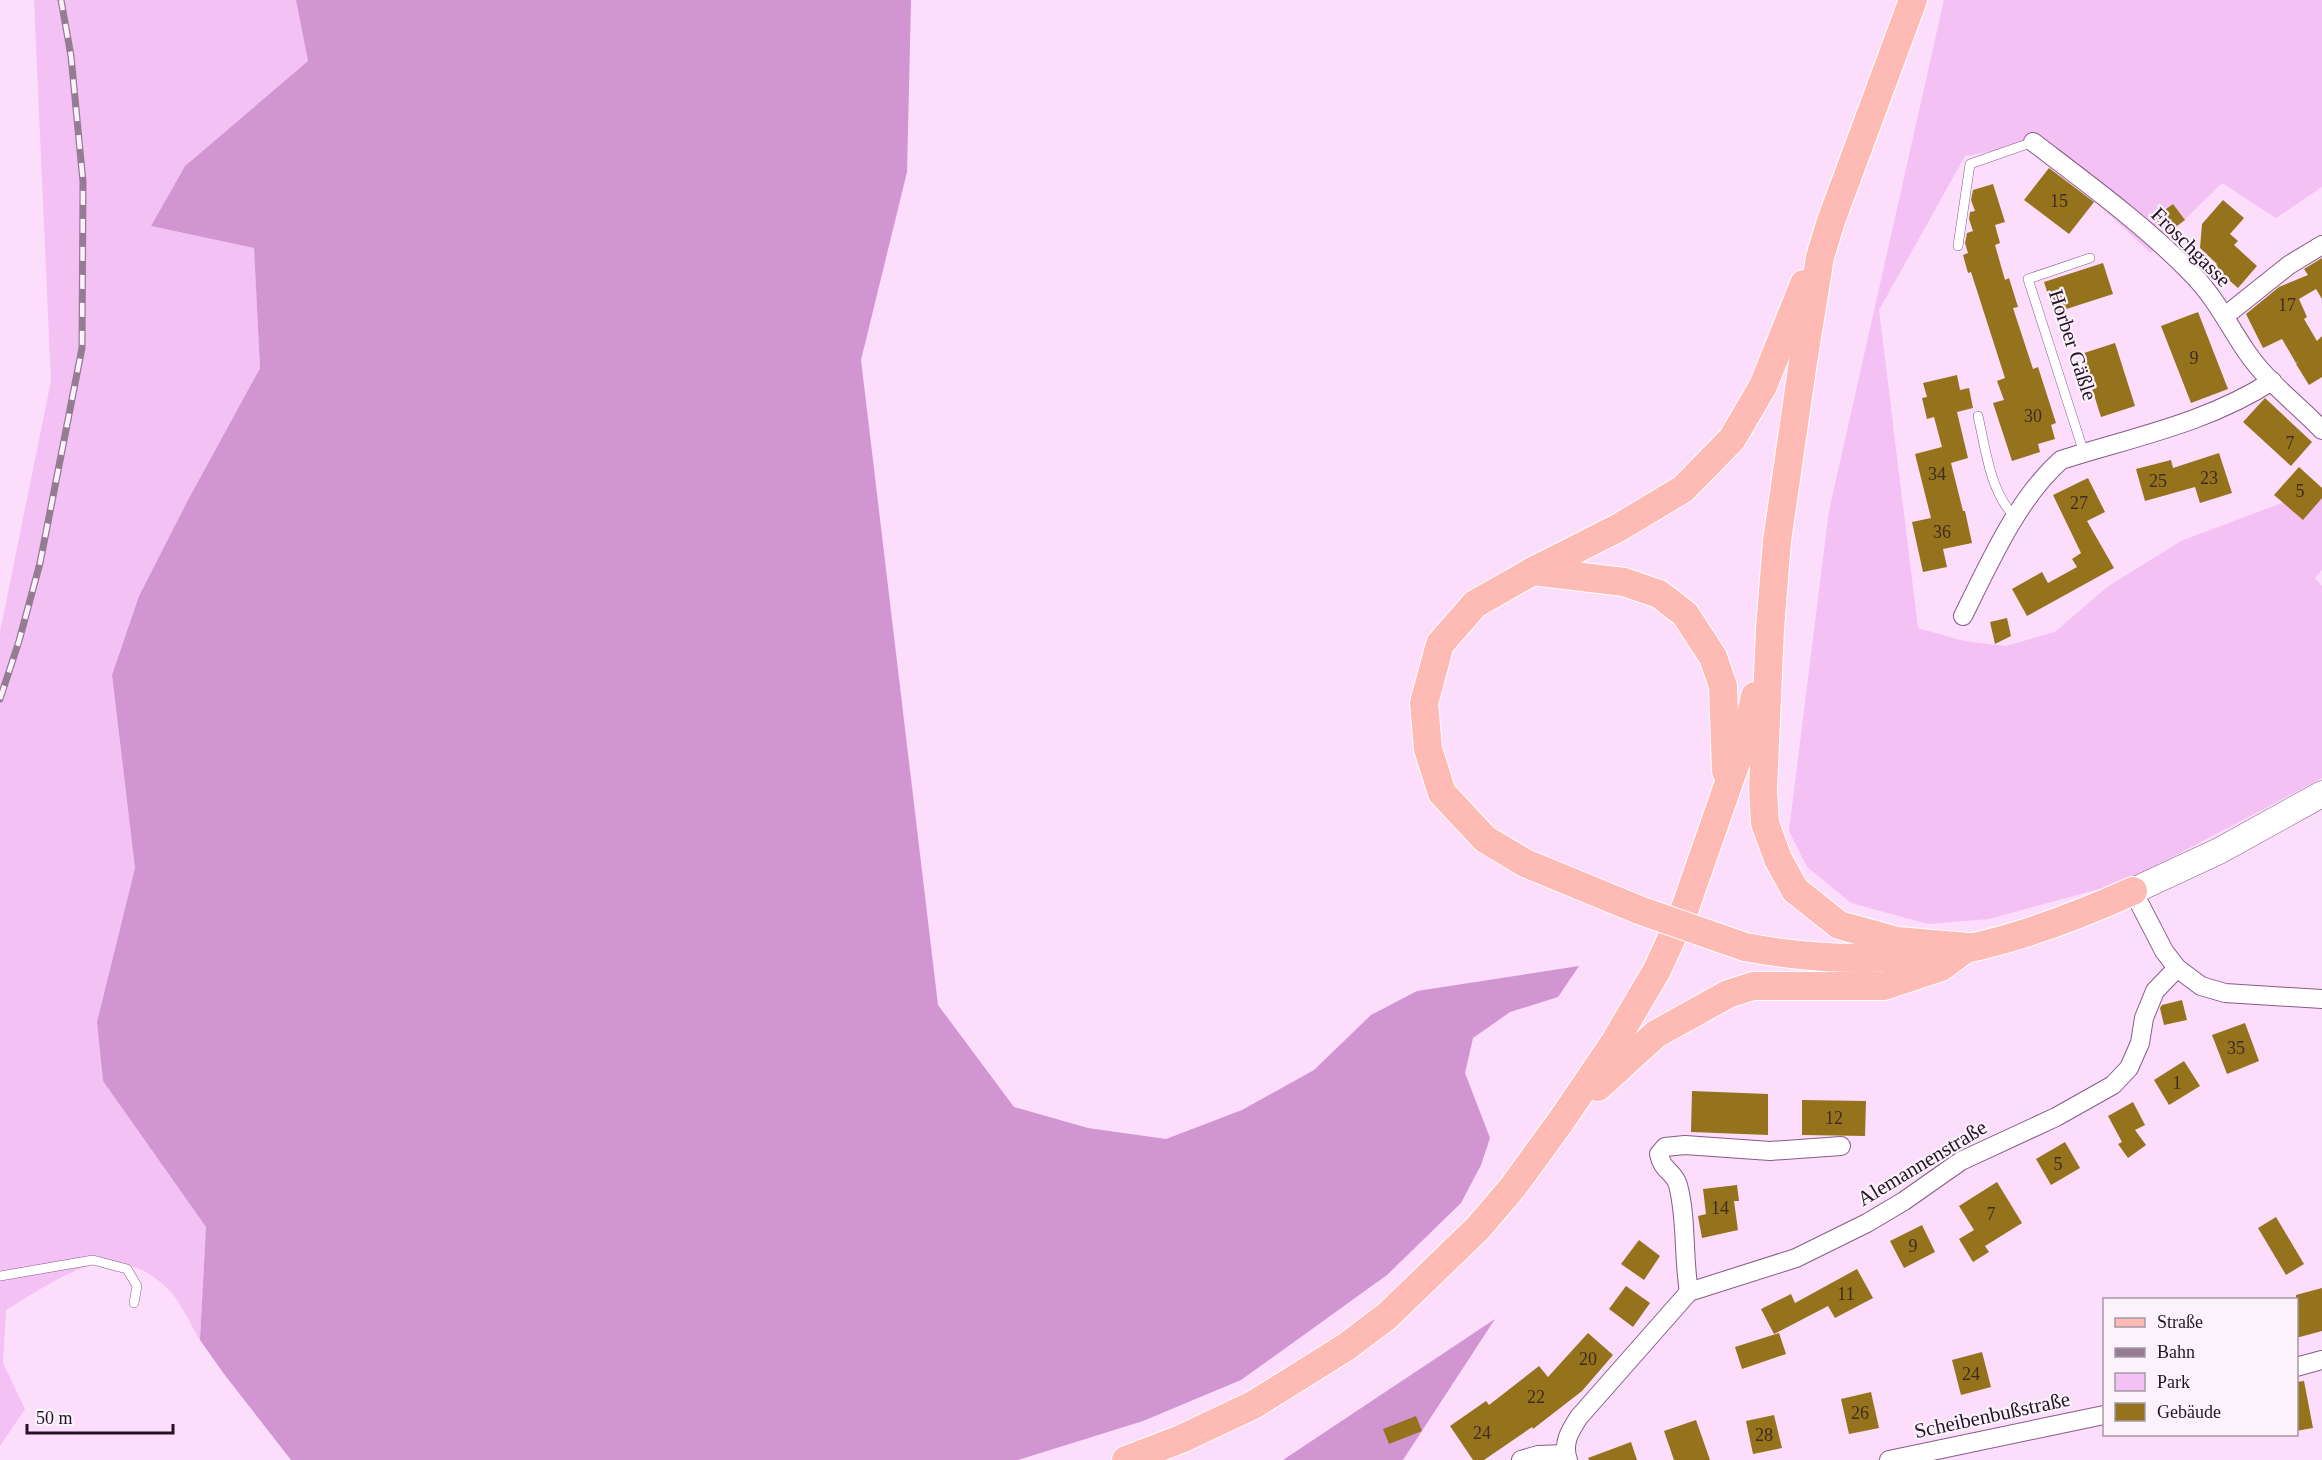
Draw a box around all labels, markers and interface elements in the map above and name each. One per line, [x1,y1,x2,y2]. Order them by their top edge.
house number: 15 [2050,191,2068,211]
street label: Froschgasse [2146,202,2236,292]
street label: Horber Gäßle [2044,287,2102,403]
house number: 17 [2278,295,2296,315]
house number: 9 [2190,348,2199,368]
house number: 30 [2024,406,2042,426]
house number: 7 [2286,433,2295,453]
house number: 34 [1928,464,1946,484]
house number: 23 [2200,468,2218,488]
house number: 25 [2149,471,2167,491]
house number: 5 [2296,481,2305,501]
house number: 27 [2070,493,2088,513]
house number: 36 [1933,522,1951,542]
house number: 35 [2227,1038,2245,1058]
house number: 1 [2173,1073,2182,1093]
house number: 12 [1825,1108,1843,1128]
street label: Alemannenstraße [1853,1115,1991,1211]
house number: 5 [2054,1154,2063,1174]
house number: 14 [1711,1198,1729,1218]
house number: 7 [1987,1204,1996,1224]
house number: 9 [1909,1236,1918,1256]
house number: 11 [1837,1284,1855,1304]
legend [2103,1298,2298,1436]
text: Straße [2157,1312,2203,1332]
text: Bahn [2157,1342,2195,1362]
house number: 20 [1579,1349,1597,1369]
house number: 24 [1962,1364,1980,1384]
text: Park [2157,1372,2190,1392]
house number: 22 [1527,1387,1545,1407]
street label: Scheibenbußstraße [1912,1387,2072,1443]
scale bar [27,1397,172,1435]
text: Gebäude [2157,1402,2221,1422]
house number: 26 [1851,1403,1869,1423]
text: 50 m [36,1408,73,1428]
house number: 24 [1473,1423,1491,1443]
house number: 28 [1755,1425,1773,1445]

